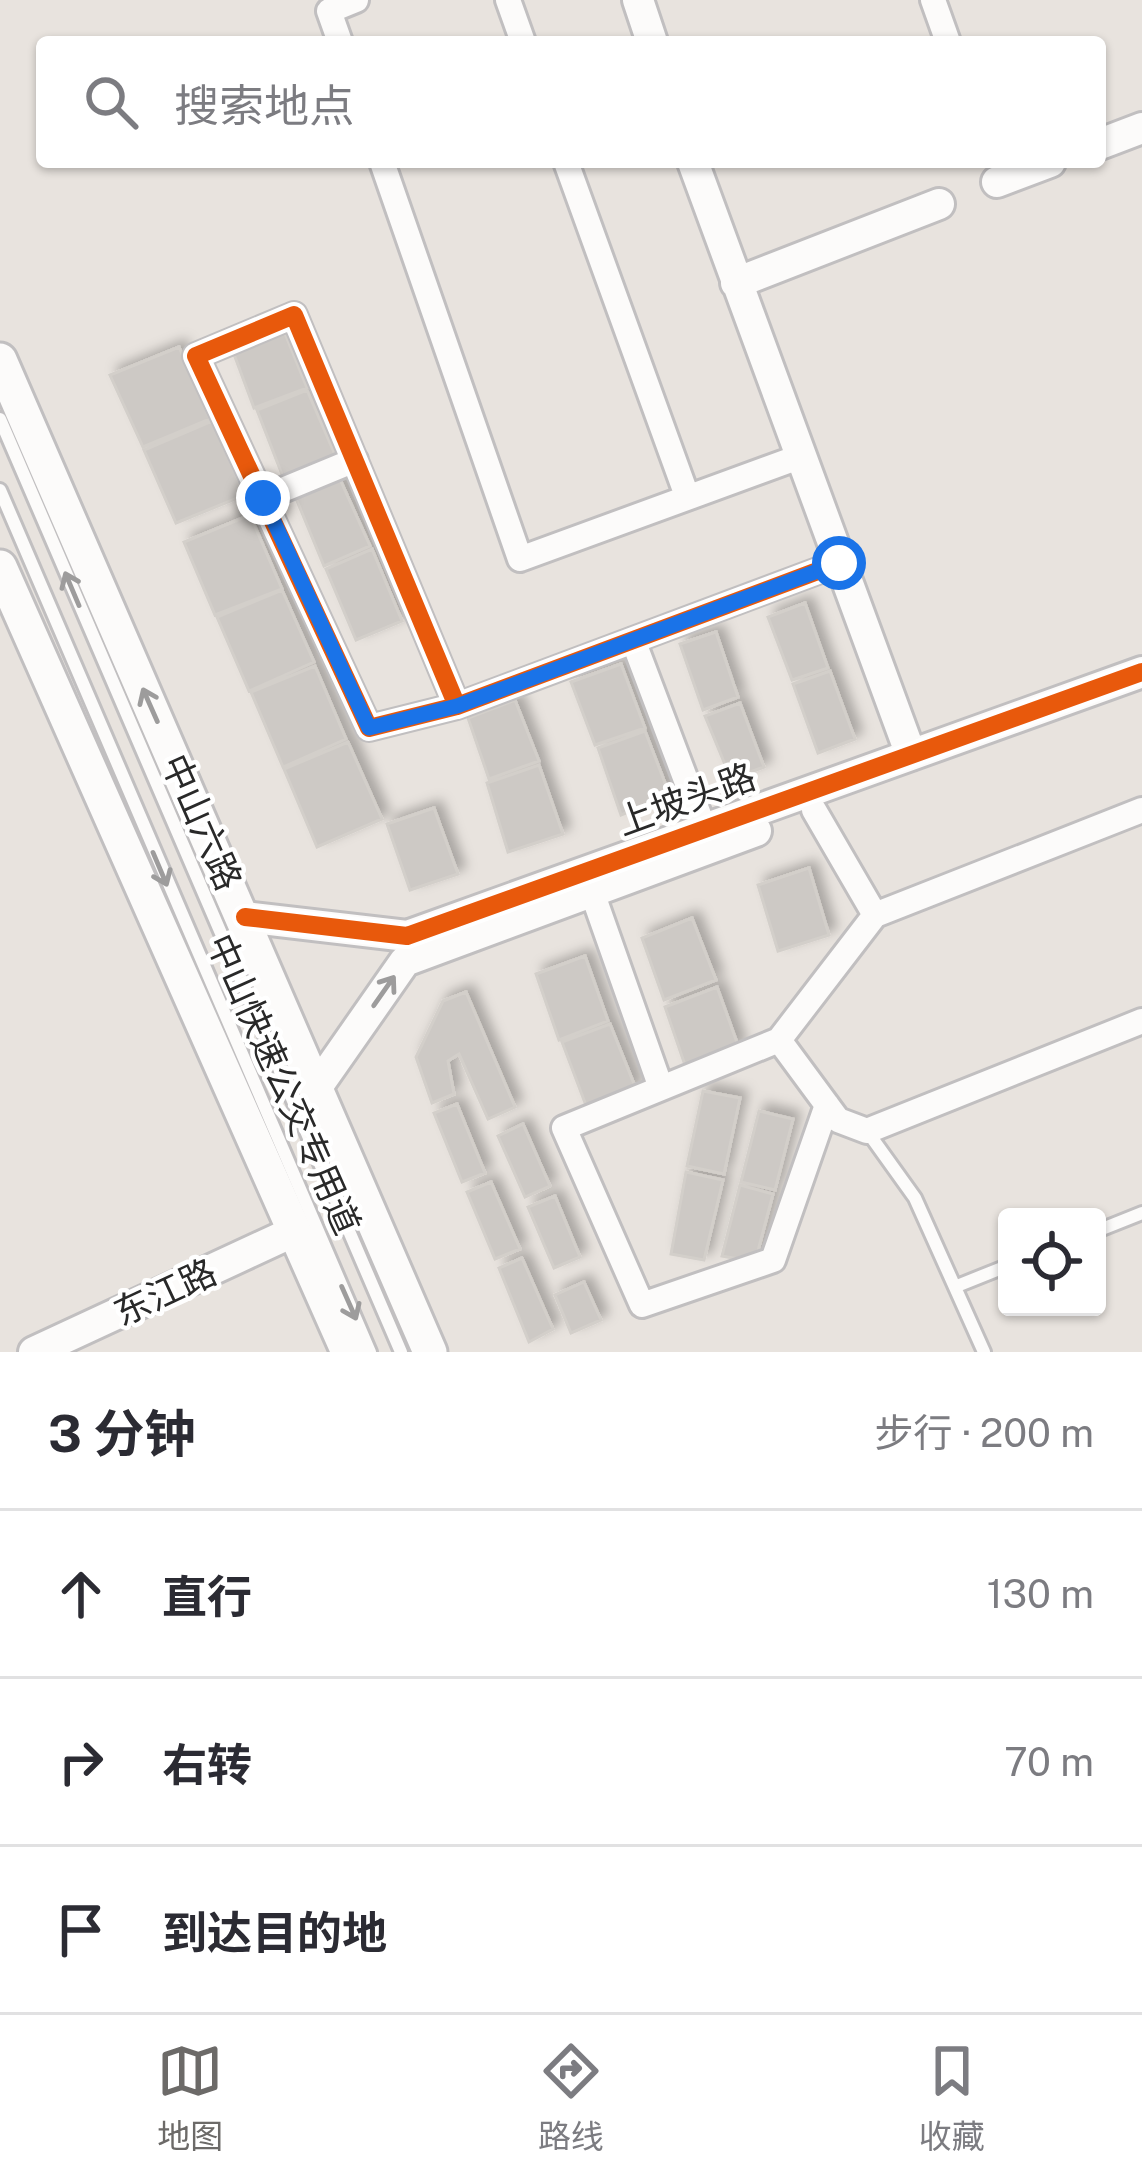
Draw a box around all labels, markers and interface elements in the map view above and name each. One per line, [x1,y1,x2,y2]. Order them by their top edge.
search box [36,36,1106,168]
icon: search [78,69,144,135]
text: 搜索地点 [174,79,354,132]
route end [236,471,290,525]
route start [812,536,866,590]
one-way arrow [60,571,81,608]
one-way arrow [138,687,160,723]
street label: 中山六路 [154,748,250,896]
street label: 上坡头路 [611,755,761,843]
one-way arrow [151,849,172,886]
street label: 中山快速公交专用道 [199,927,369,1241]
one-way arrow [371,975,396,1008]
map controls [998,1208,1106,1316]
button: locate [998,1208,1106,1316]
street label: 东江路 [107,1250,223,1334]
one-way arrow [340,1285,362,1321]
text: 3 分钟 [48,1404,195,1463]
text: 步行 · 200 m [874,1410,1094,1456]
icon: ahead [48,1561,114,1627]
text: 直行 [162,1570,252,1623]
text: 130 m [987,1571,1094,1617]
icon: right [48,1729,114,1795]
text: 右转 [162,1738,252,1791]
text: 70 m [1004,1739,1094,1785]
icon: arrive [48,1897,114,1963]
text: 到达目的地 [162,1906,387,1959]
tab: 地图 [157,2038,223,2158]
tab: 路线 [538,2038,604,2158]
tab: 收藏 [919,2038,985,2158]

